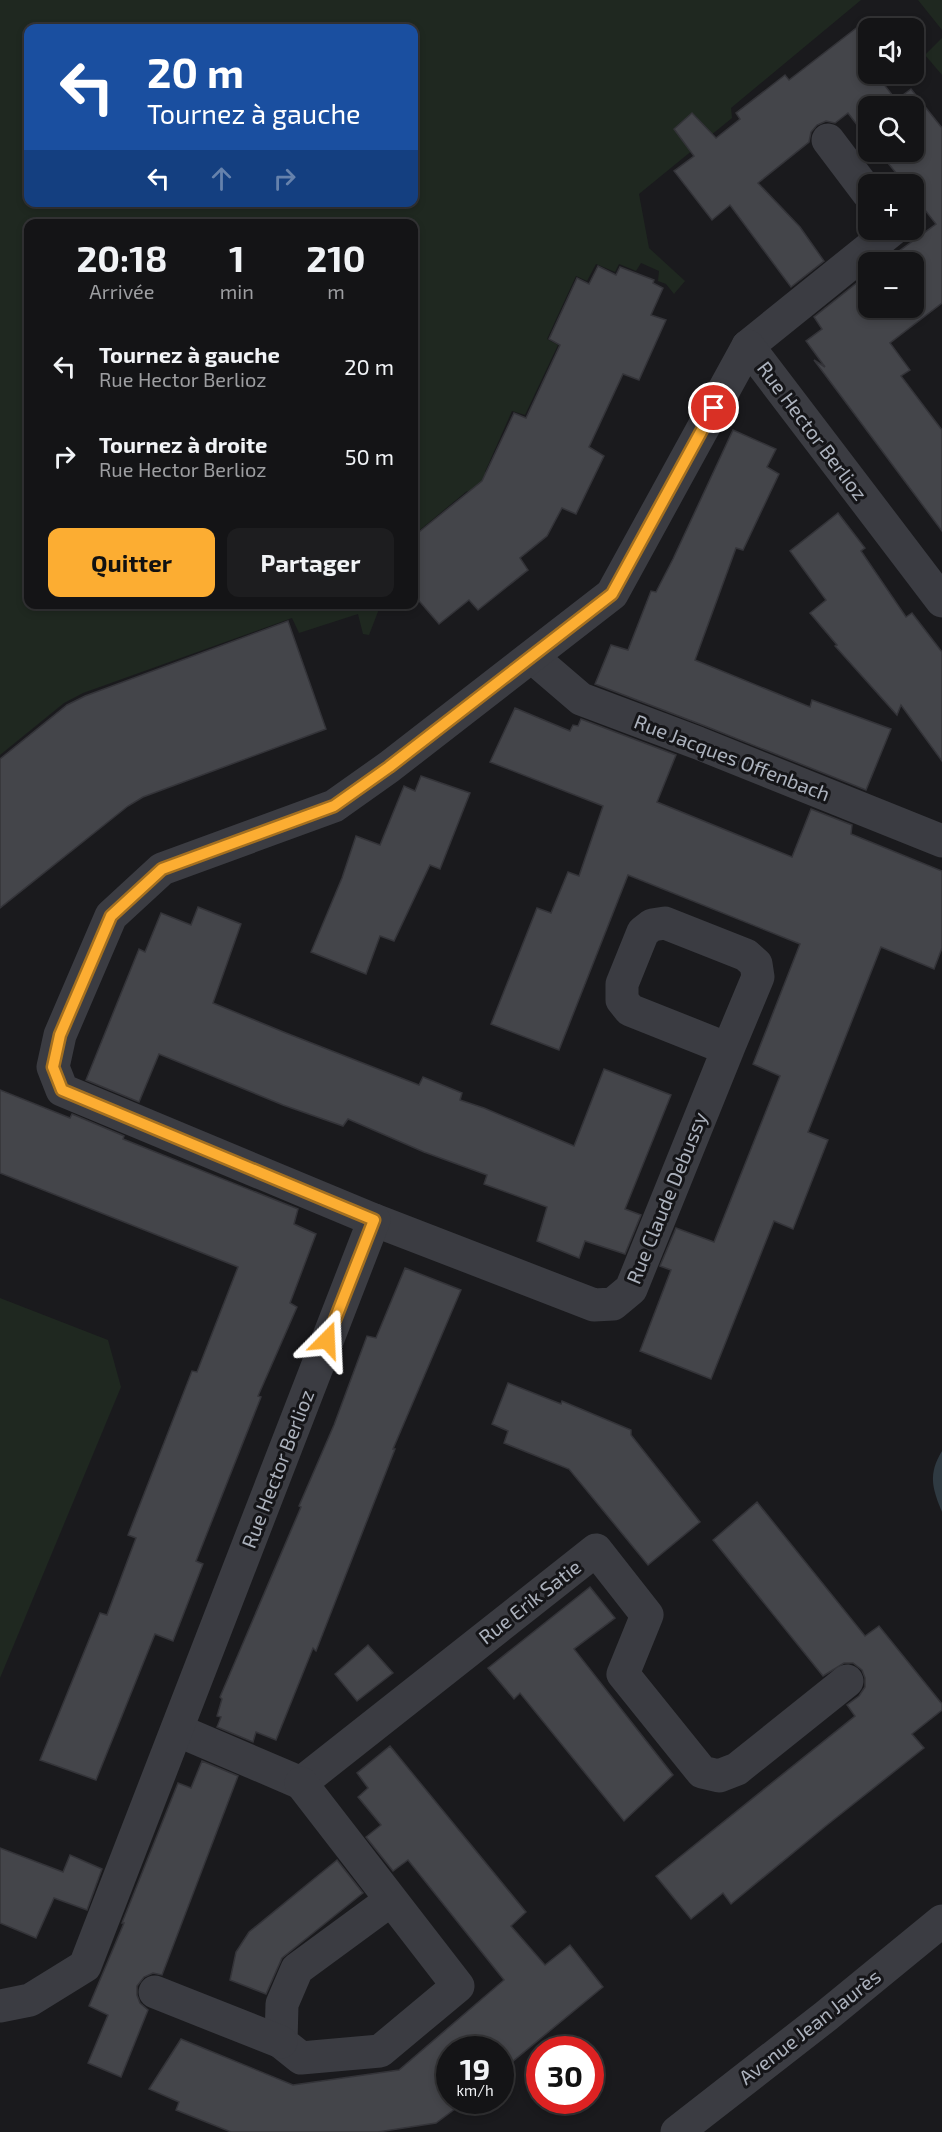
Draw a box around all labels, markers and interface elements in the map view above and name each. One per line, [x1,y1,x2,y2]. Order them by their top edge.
map controls [858,18,924,318]
button: sound [858,18,924,84]
text: 20 m [147,46,244,96]
icon: left [48,48,126,126]
button: search [858,96,924,162]
text: Tournez à gauche [147,97,361,129]
icon: left [142,162,175,195]
icon: ahead [205,162,238,195]
icon: right [268,162,301,195]
button: + [858,174,924,240]
text: 20:18 [76,236,167,279]
text: 1 [229,236,245,279]
text: 210 [306,236,366,279]
button: − [858,252,924,318]
text: Arrivée [89,279,155,303]
text: min [220,279,254,303]
text: m [327,279,345,303]
text: Tournez à gauche [99,341,280,367]
icon: left [48,350,81,383]
text: 20 m [344,353,394,379]
street label: Rue Hector Berlioz [753,356,873,504]
text: Rue Hector Berlioz [99,367,266,391]
pin [688,382,739,433]
icon: arrive [697,391,730,424]
text: Tournez à droite [99,431,268,457]
icon: right [48,440,81,473]
text: 50 m [345,443,394,469]
text: Rue Hector Berlioz [99,457,266,481]
button: Quitter [48,528,215,597]
button: Partager [227,528,394,597]
street label: Rue Jacques Offenbach [631,709,834,805]
street label: Rue Claude Debussy [621,1108,712,1287]
position arrow [295,1308,359,1372]
street label: Rue Hector Berlioz [236,1386,318,1551]
street label: Rue Erik Satie [473,1554,585,1649]
street label: Avenue Jean Jaurès [734,1963,885,2089]
speed limit sign: 30 [526,2036,604,2114]
text: 19 [460,2050,490,2086]
text: km/h [456,2081,494,2099]

